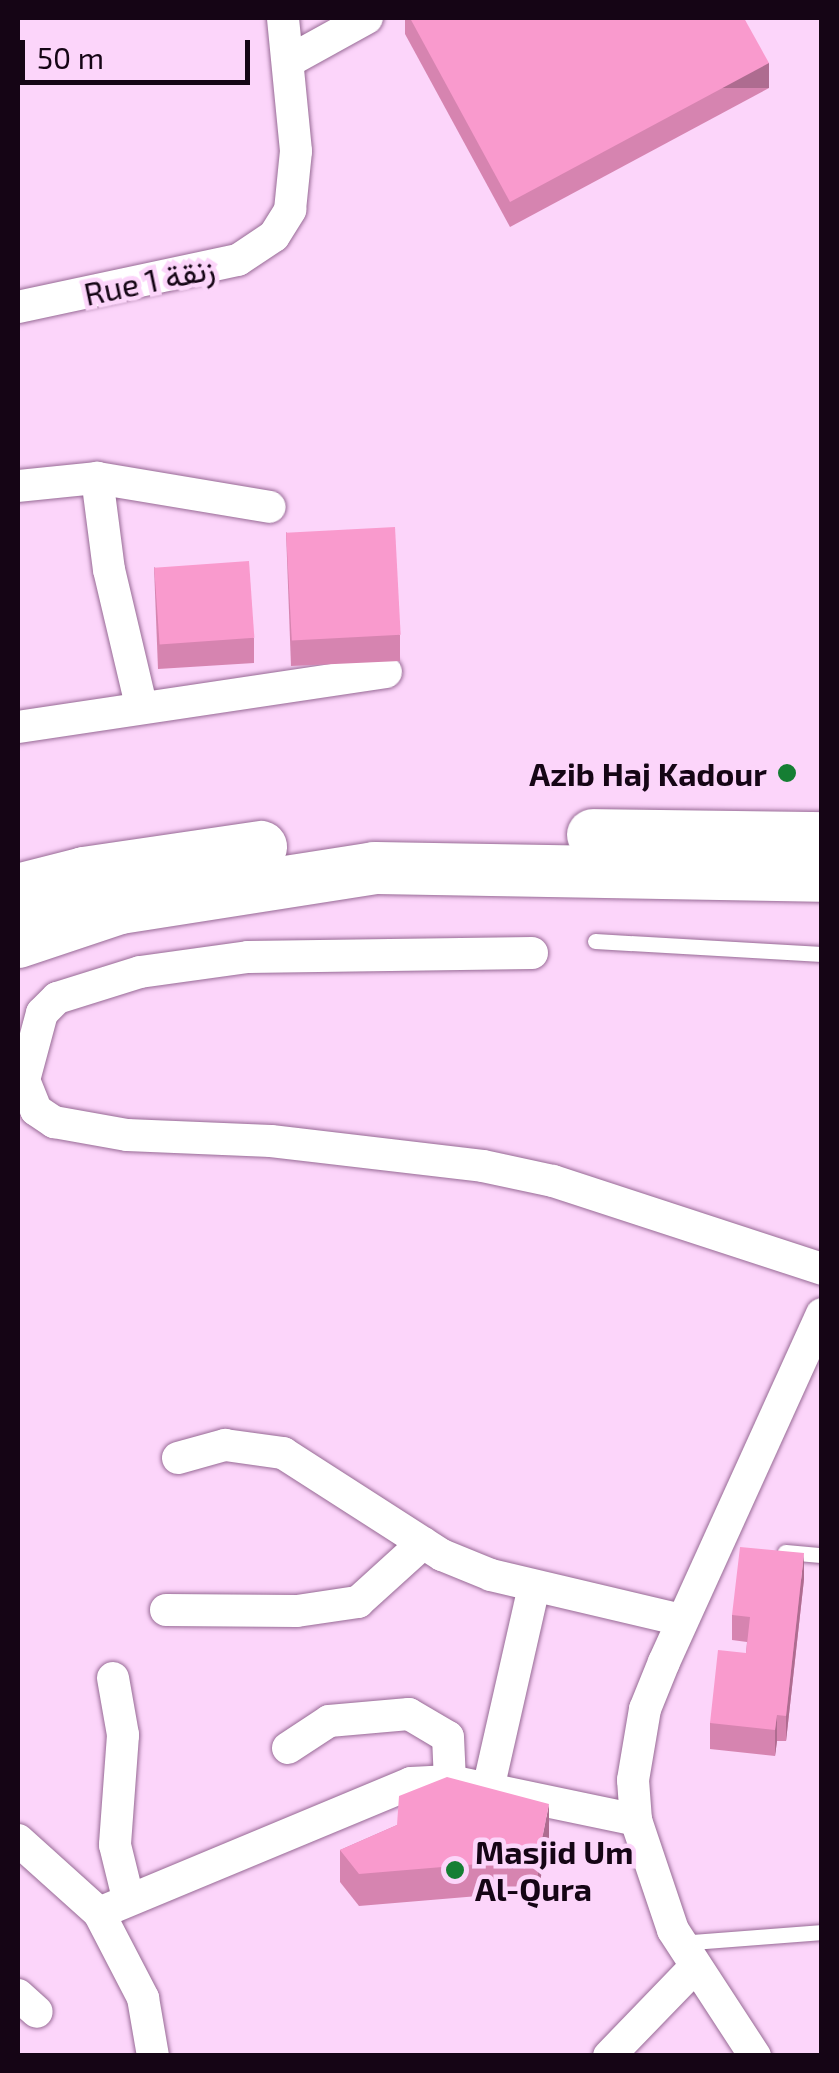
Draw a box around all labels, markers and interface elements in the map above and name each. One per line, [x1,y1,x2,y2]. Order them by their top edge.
scale bar [25,20,255,82]
text: 50 m [37,39,104,75]
street label: Rue 1 زنقة [80,247,218,313]
place label: Azib Haj Kadour [529,754,767,792]
marker: Azib Haj Kadour [776,762,798,784]
place label: Masjid Um Al-Qura [475,1833,633,1908]
marker: Masjid Um Al-Qura [444,1859,466,1881]

